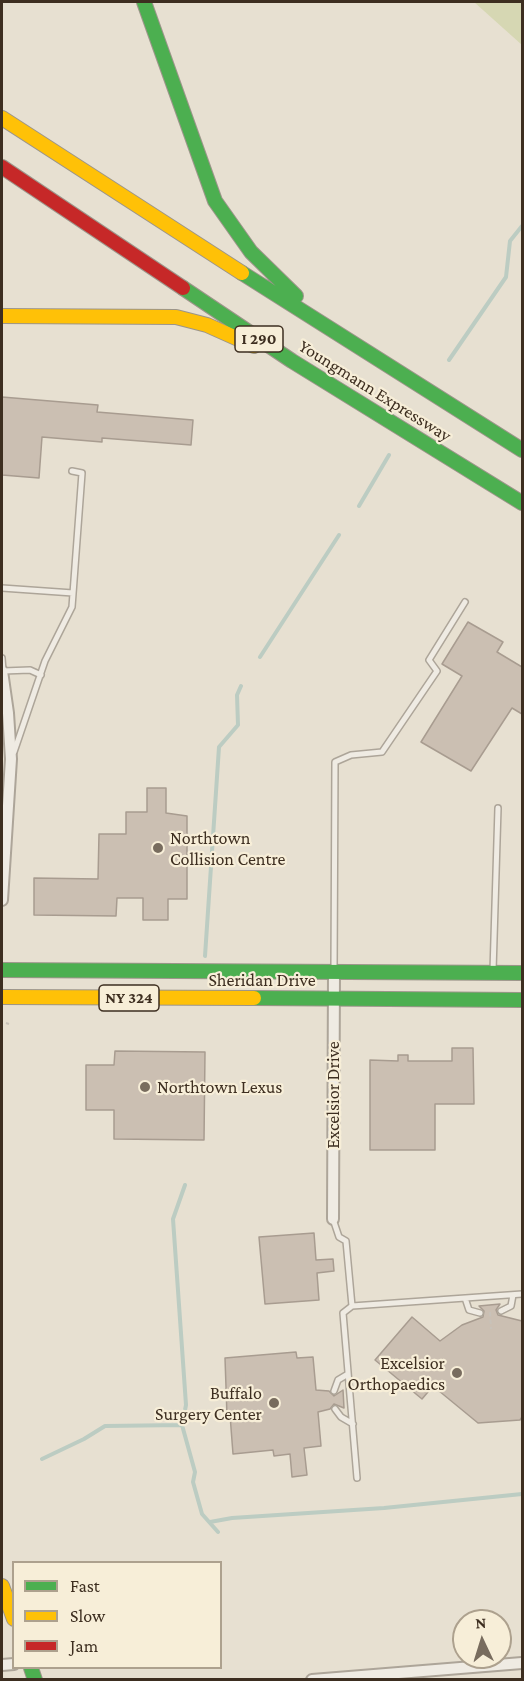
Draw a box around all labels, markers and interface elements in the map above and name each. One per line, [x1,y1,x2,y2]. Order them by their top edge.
road number: I 290 [235,326,283,352]
street label: Youngmann Expressway [295,335,455,447]
place label: Northtown Collision Centre [170,827,285,870]
marker: Northtown Collision Centre [151,841,165,855]
street label: Sheridan Drive [208,969,316,991]
road number: NY 324 [99,985,159,1011]
street label: Excelsior Drive [322,1041,344,1149]
place label: Northtown Lexus [157,1076,282,1098]
marker: Northtown Lexus [138,1080,152,1094]
place label: Excelsior Orthopaedics [348,1352,445,1394]
marker: Excelsior Orthopaedics [450,1366,464,1380]
place label: Buffalo Surgery Center [155,1382,262,1424]
marker: Buffalo Surgery Center [267,1396,281,1410]
legend [12,1561,222,1669]
text: Fast [70,1576,100,1596]
text: Slow [70,1606,105,1626]
north arrow [452,1609,512,1669]
text: N [475,1614,487,1631]
text: Jam [70,1636,98,1656]

